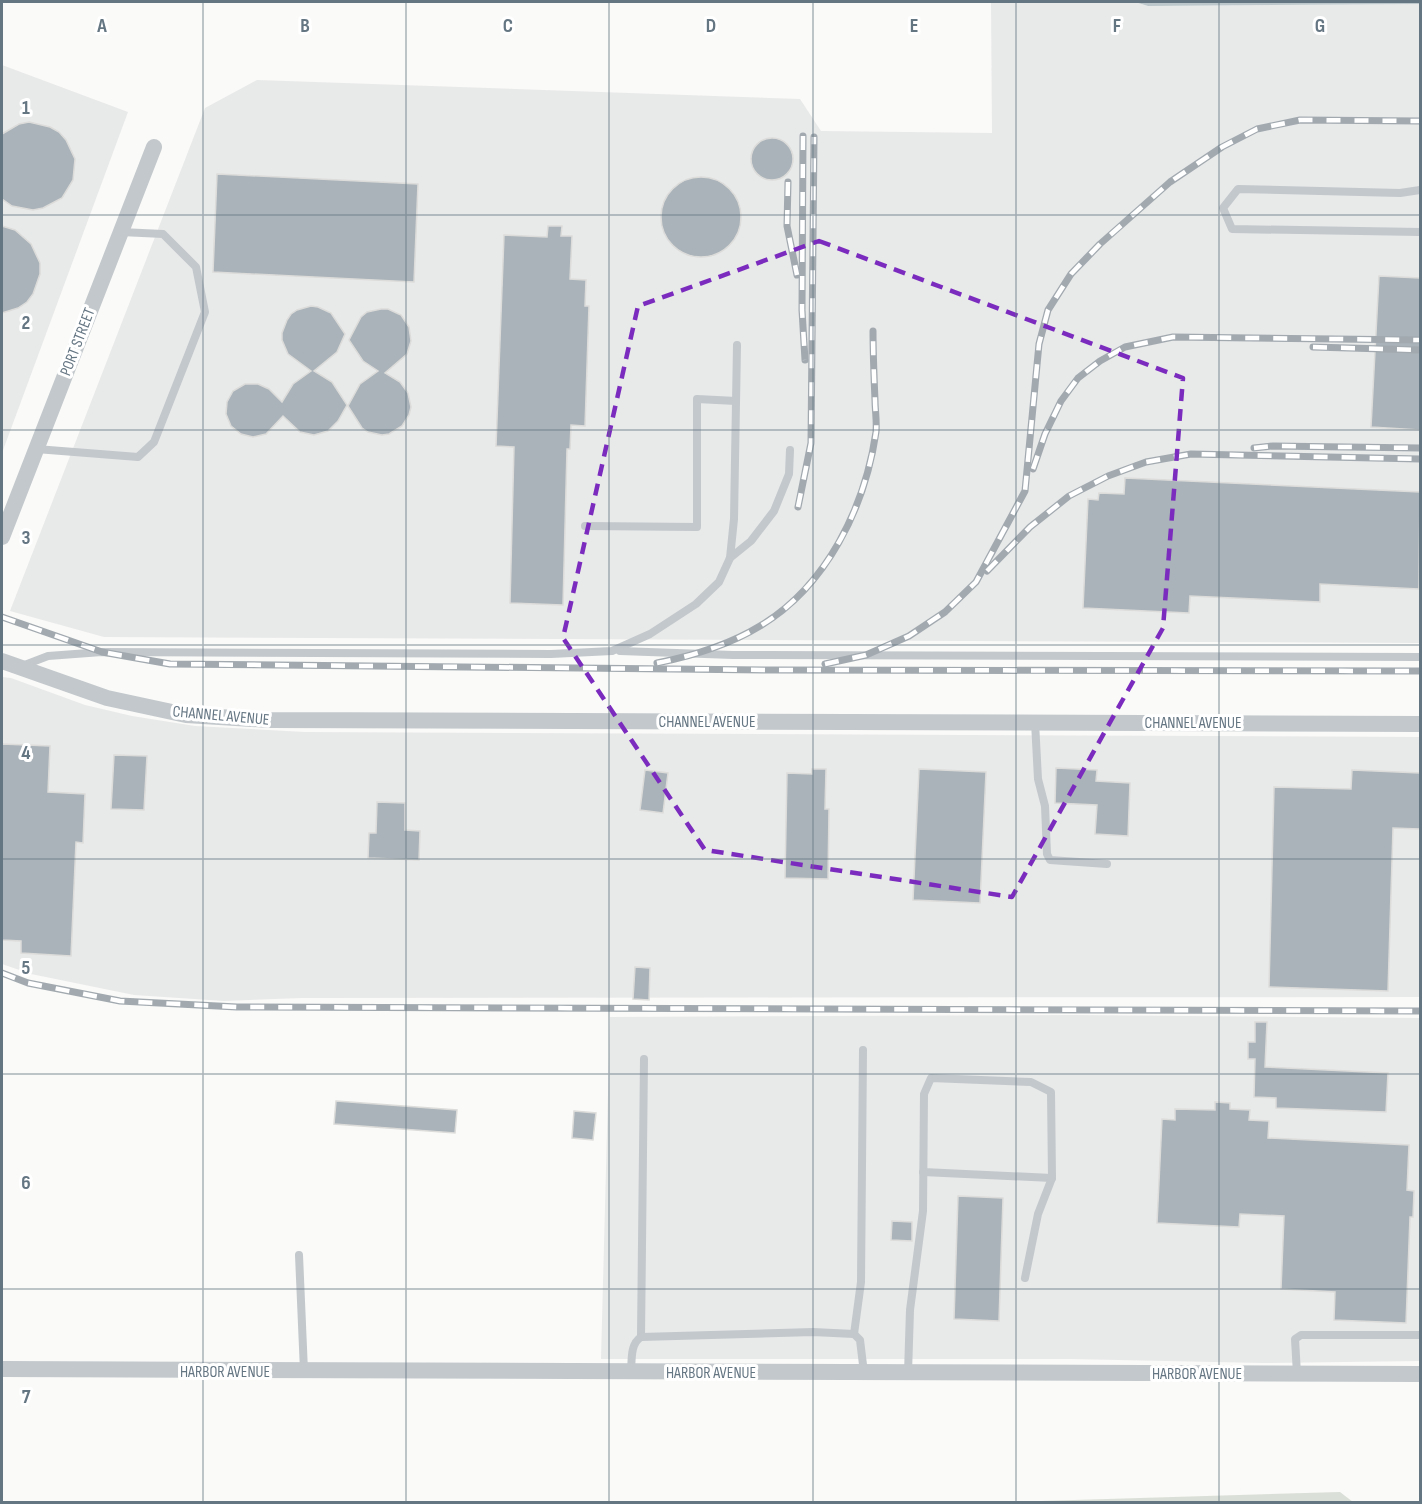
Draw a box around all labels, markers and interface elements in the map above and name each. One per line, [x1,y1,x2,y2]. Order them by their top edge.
text: A [96,14,107,38]
text: B [300,14,310,38]
text: C [503,14,513,38]
text: D [706,14,716,38]
text: E [910,14,918,38]
text: F [1113,14,1121,38]
text: G [1315,14,1325,38]
text: 1 [22,96,30,120]
street label: PORT STREET [56,305,100,379]
text: 2 [22,311,30,335]
text: 3 [22,526,31,550]
street label: CHANNEL AVENUE [172,702,270,730]
street label: CHANNEL AVENUE [659,713,755,732]
street label: CHANNEL AVENUE [1145,714,1241,733]
text: 4 [21,741,31,765]
text: 5 [22,956,31,980]
text: 6 [21,1171,31,1195]
street label: HARBOR AVENUE [180,1363,270,1382]
street label: HARBOR AVENUE [666,1364,756,1383]
street label: HARBOR AVENUE [1152,1365,1242,1384]
text: 7 [22,1385,31,1409]

